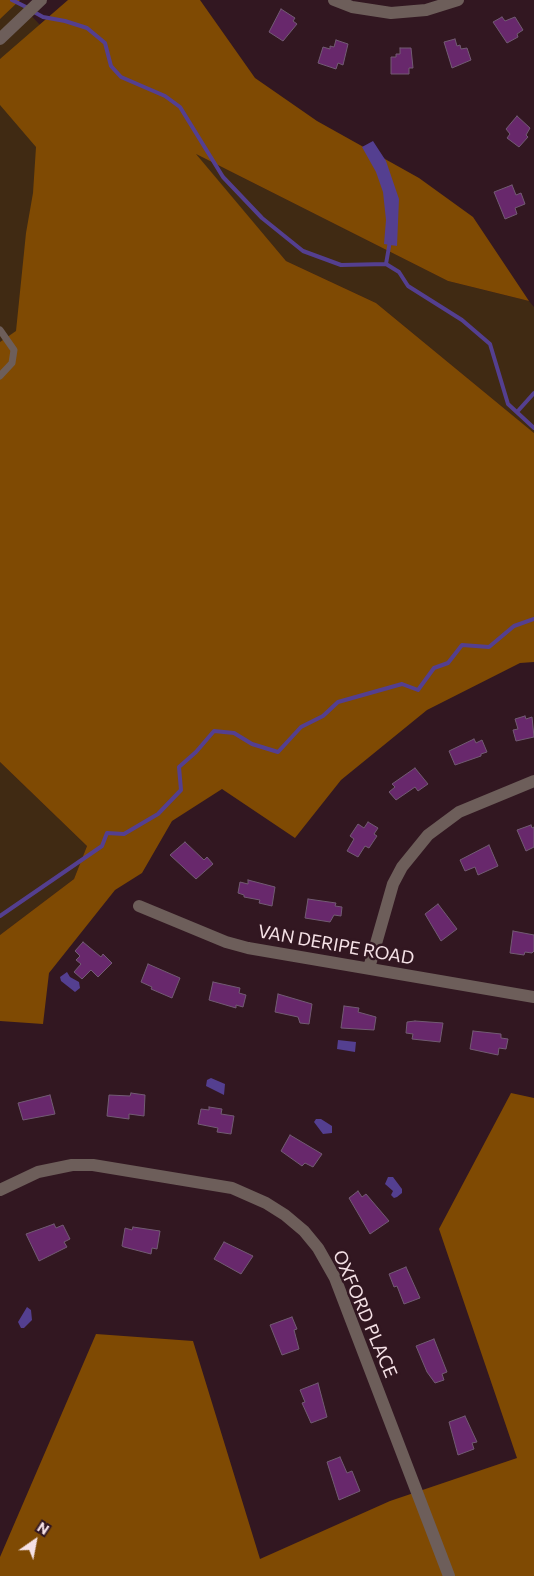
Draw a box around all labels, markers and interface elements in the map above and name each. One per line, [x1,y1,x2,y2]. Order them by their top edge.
street label: VAN DERIPE ROAD [256,921,416,969]
street label: OXFORD PLACE [328,1247,402,1381]
north arrow [10,1516,60,1566]
text: N [34,1518,52,1538]

